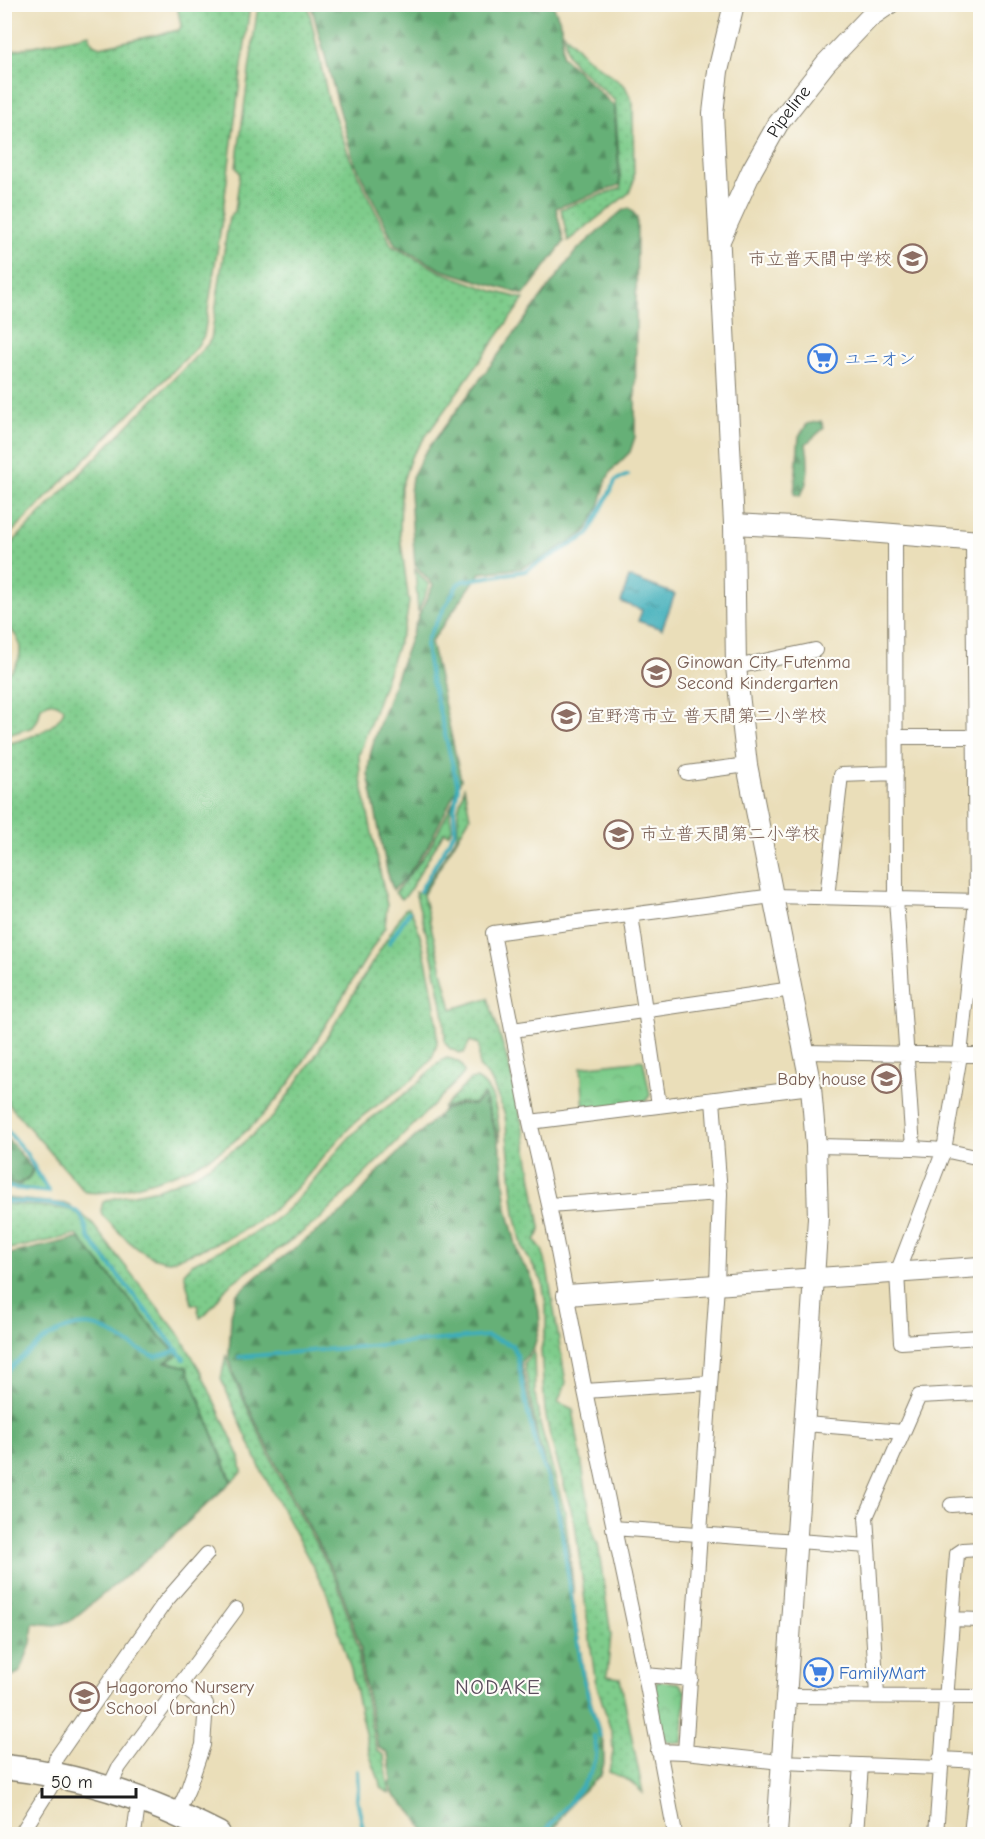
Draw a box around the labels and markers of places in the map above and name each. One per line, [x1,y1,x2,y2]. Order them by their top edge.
school or university icon: 市立普天間中学校 [897,243,929,275]
place label: 市立普天間中学校 [748,249,892,270]
supermarket icon: ユニオン [807,343,839,375]
place label: ユニオン [844,349,916,370]
place label: Ginowan City Futenma Second Kindergarten [677,652,851,694]
school or university icon: Ginowan City Futenma Second Kindergarten [640,656,672,688]
school or university icon: 宜野湾市立 普天間第二小学校 [550,700,582,732]
place label: 宜野湾市立 普天間第二小学校 [587,706,827,727]
school or university icon: 市立普天間第二小学校 [603,818,635,850]
place label: 市立普天間第二小学校 [640,824,820,845]
school or university icon: Baby house [871,1063,903,1095]
place label: Baby house [777,1069,866,1090]
supermarket icon: FamilyMart [802,1657,834,1689]
place label: FamilyMart [839,1663,926,1684]
place label: Hagoromo Nursery School（branch） [106,1677,255,1719]
school or university icon: Hagoromo Nursery School（branch） [69,1681,101,1713]

